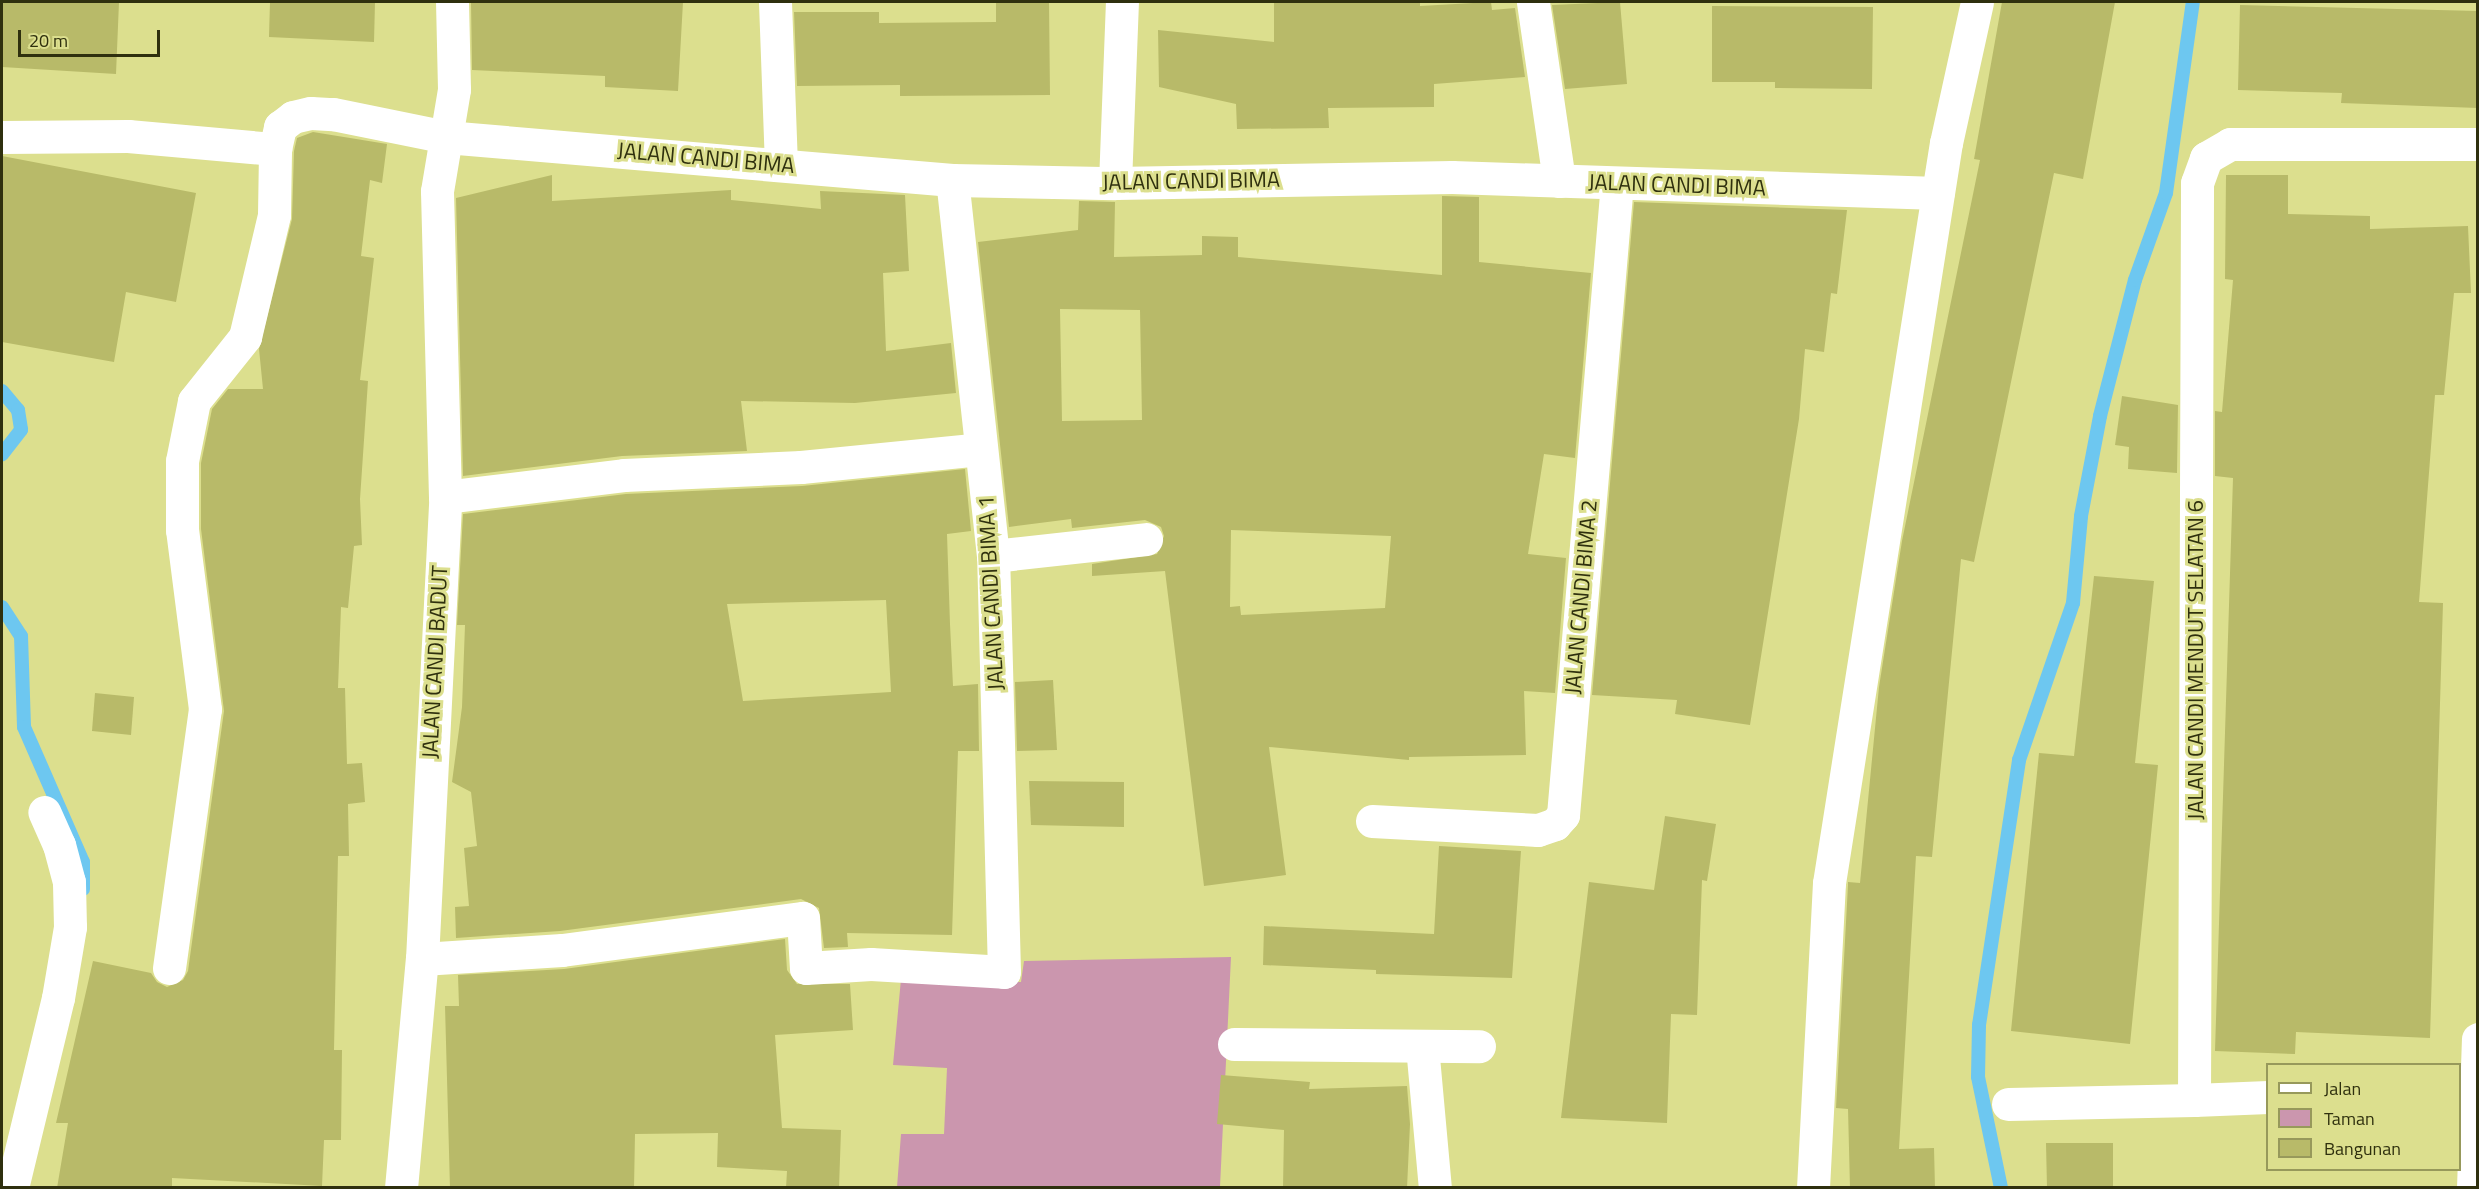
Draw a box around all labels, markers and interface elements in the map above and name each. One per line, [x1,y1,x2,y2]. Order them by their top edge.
scale bar [21,18,164,56]
text: 20 m [29,27,68,54]
street label: JALAN CANDI BIMA [616,137,796,179]
street label: JALAN CANDI BIMA [1102,166,1280,196]
street label: JALAN CANDI BIMA [1588,169,1766,201]
street label: JALAN CANDI BIMA 1 [973,495,1009,691]
street label: JALAN CANDI BIMA 2 [1559,499,1603,695]
street label: JALAN CANDI MENDUT SELATAN 6 [2183,500,2209,820]
street label: JALAN CANDI BADUT [417,565,453,759]
legend [2266,1063,2461,1171]
text: Jalan [2324,1075,2361,1102]
text: Taman [2324,1105,2375,1132]
text: Bangunan [2324,1135,2401,1162]

